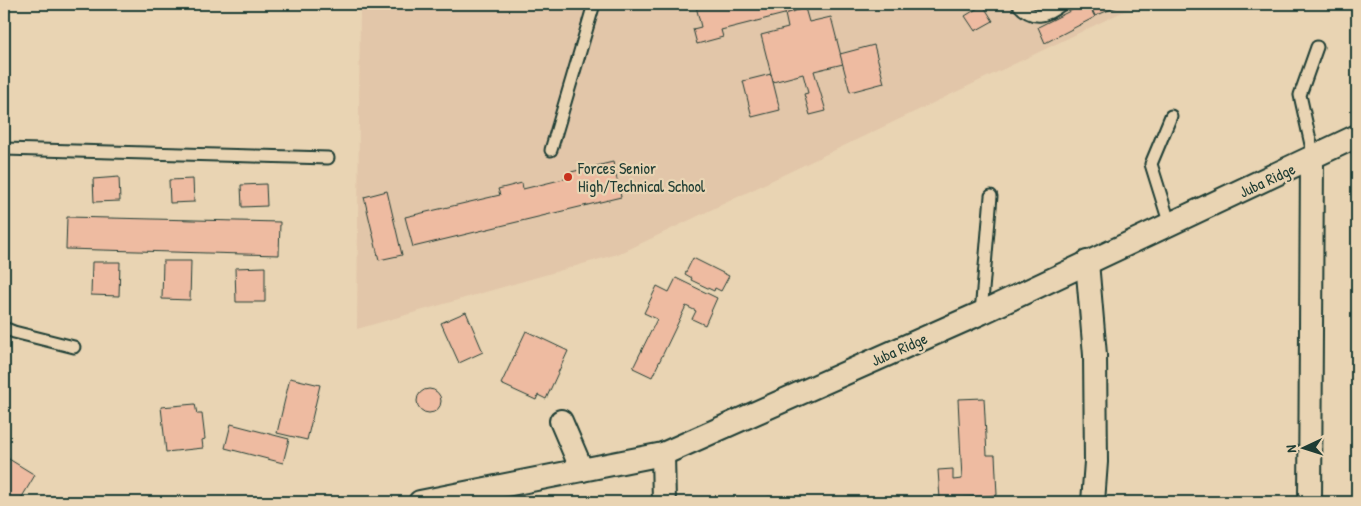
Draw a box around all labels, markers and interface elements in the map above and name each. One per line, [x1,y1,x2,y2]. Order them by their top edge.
place label: Forces Senior High/Technical School [577,157,706,197]
street label: Juba Ridge [1235,157,1299,203]
marker: Forces Senior High/Technical School [562,171,574,183]
street label: Juba Ridge [867,327,931,371]
north arrow [1278,424,1328,474]
text: N [1281,444,1300,453]

